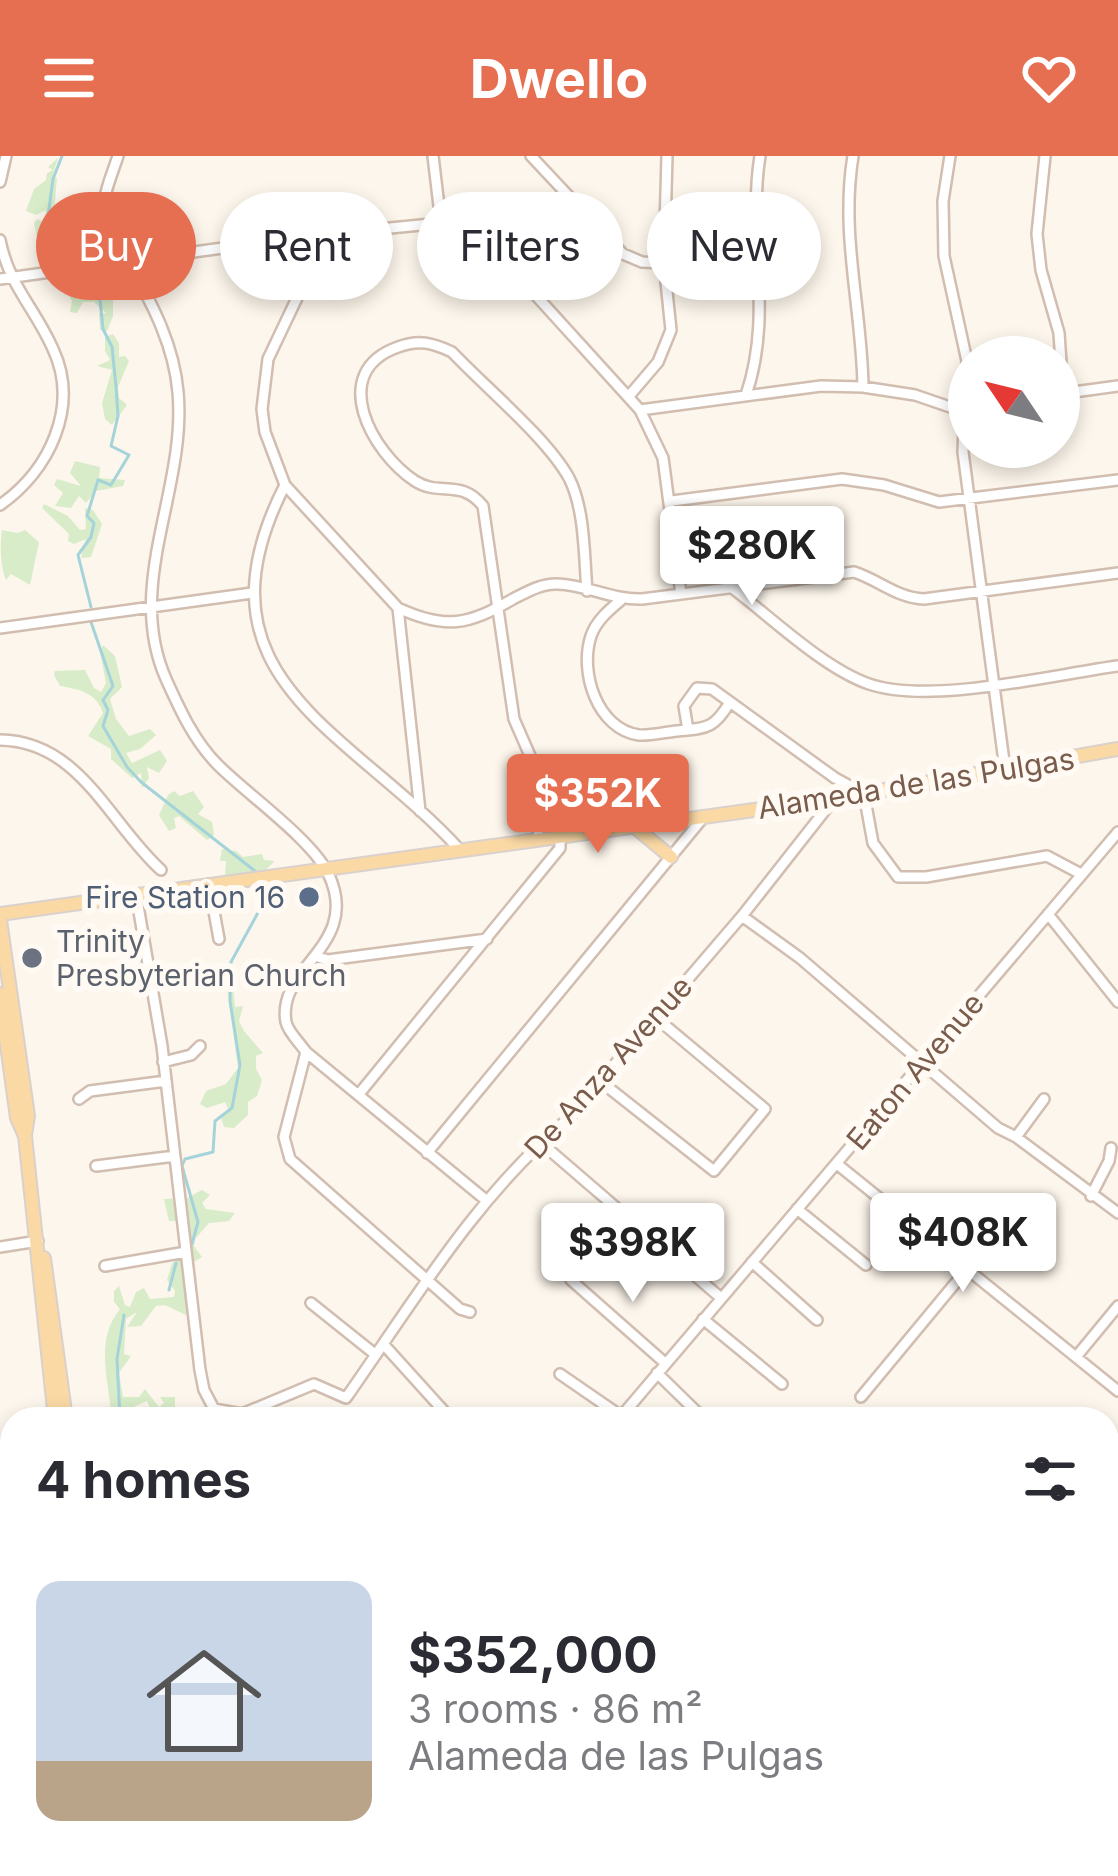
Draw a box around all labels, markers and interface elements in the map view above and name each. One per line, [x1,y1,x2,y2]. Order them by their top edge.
icon: menu [36,45,102,111]
icon: heart [1016,45,1082,111]
text: Dwello [470,46,648,111]
chip: Buy [36,192,196,300]
chip: Rent [220,192,393,300]
chip: Filters [417,192,623,300]
chip: New [647,192,821,300]
north arrow [948,336,1080,468]
map controls [948,336,1080,468]
pin: $280K [668,506,836,608]
text: $280K [687,521,817,568]
street label: Alameda de las Pulgas [755,740,1077,826]
pin: $352K [514,754,682,856]
text: $352K [534,769,662,816]
place label: Fire Station 16 [85,879,285,915]
marker: Fire Station 16 [296,884,322,910]
place label: Trinity Presbyterian Church [56,923,346,993]
marker: Trinity Presbyterian Church [19,945,45,971]
street label: De Anza Avenue [517,968,699,1166]
street label: Eaton Avenue [839,985,991,1157]
pin: $408K [879,1193,1047,1295]
pin: $398K [549,1203,717,1305]
text: $408K [897,1208,1029,1255]
text: $398K [568,1218,698,1265]
icon: filters [1017,1446,1083,1512]
text: 4 homes [36,1449,251,1510]
text: $352,000 [408,1624,658,1685]
icon: home [132,1629,276,1773]
text: 3 rooms · 86 m² [408,1685,702,1732]
text: Alameda de las Pulgas [408,1732,824,1779]

